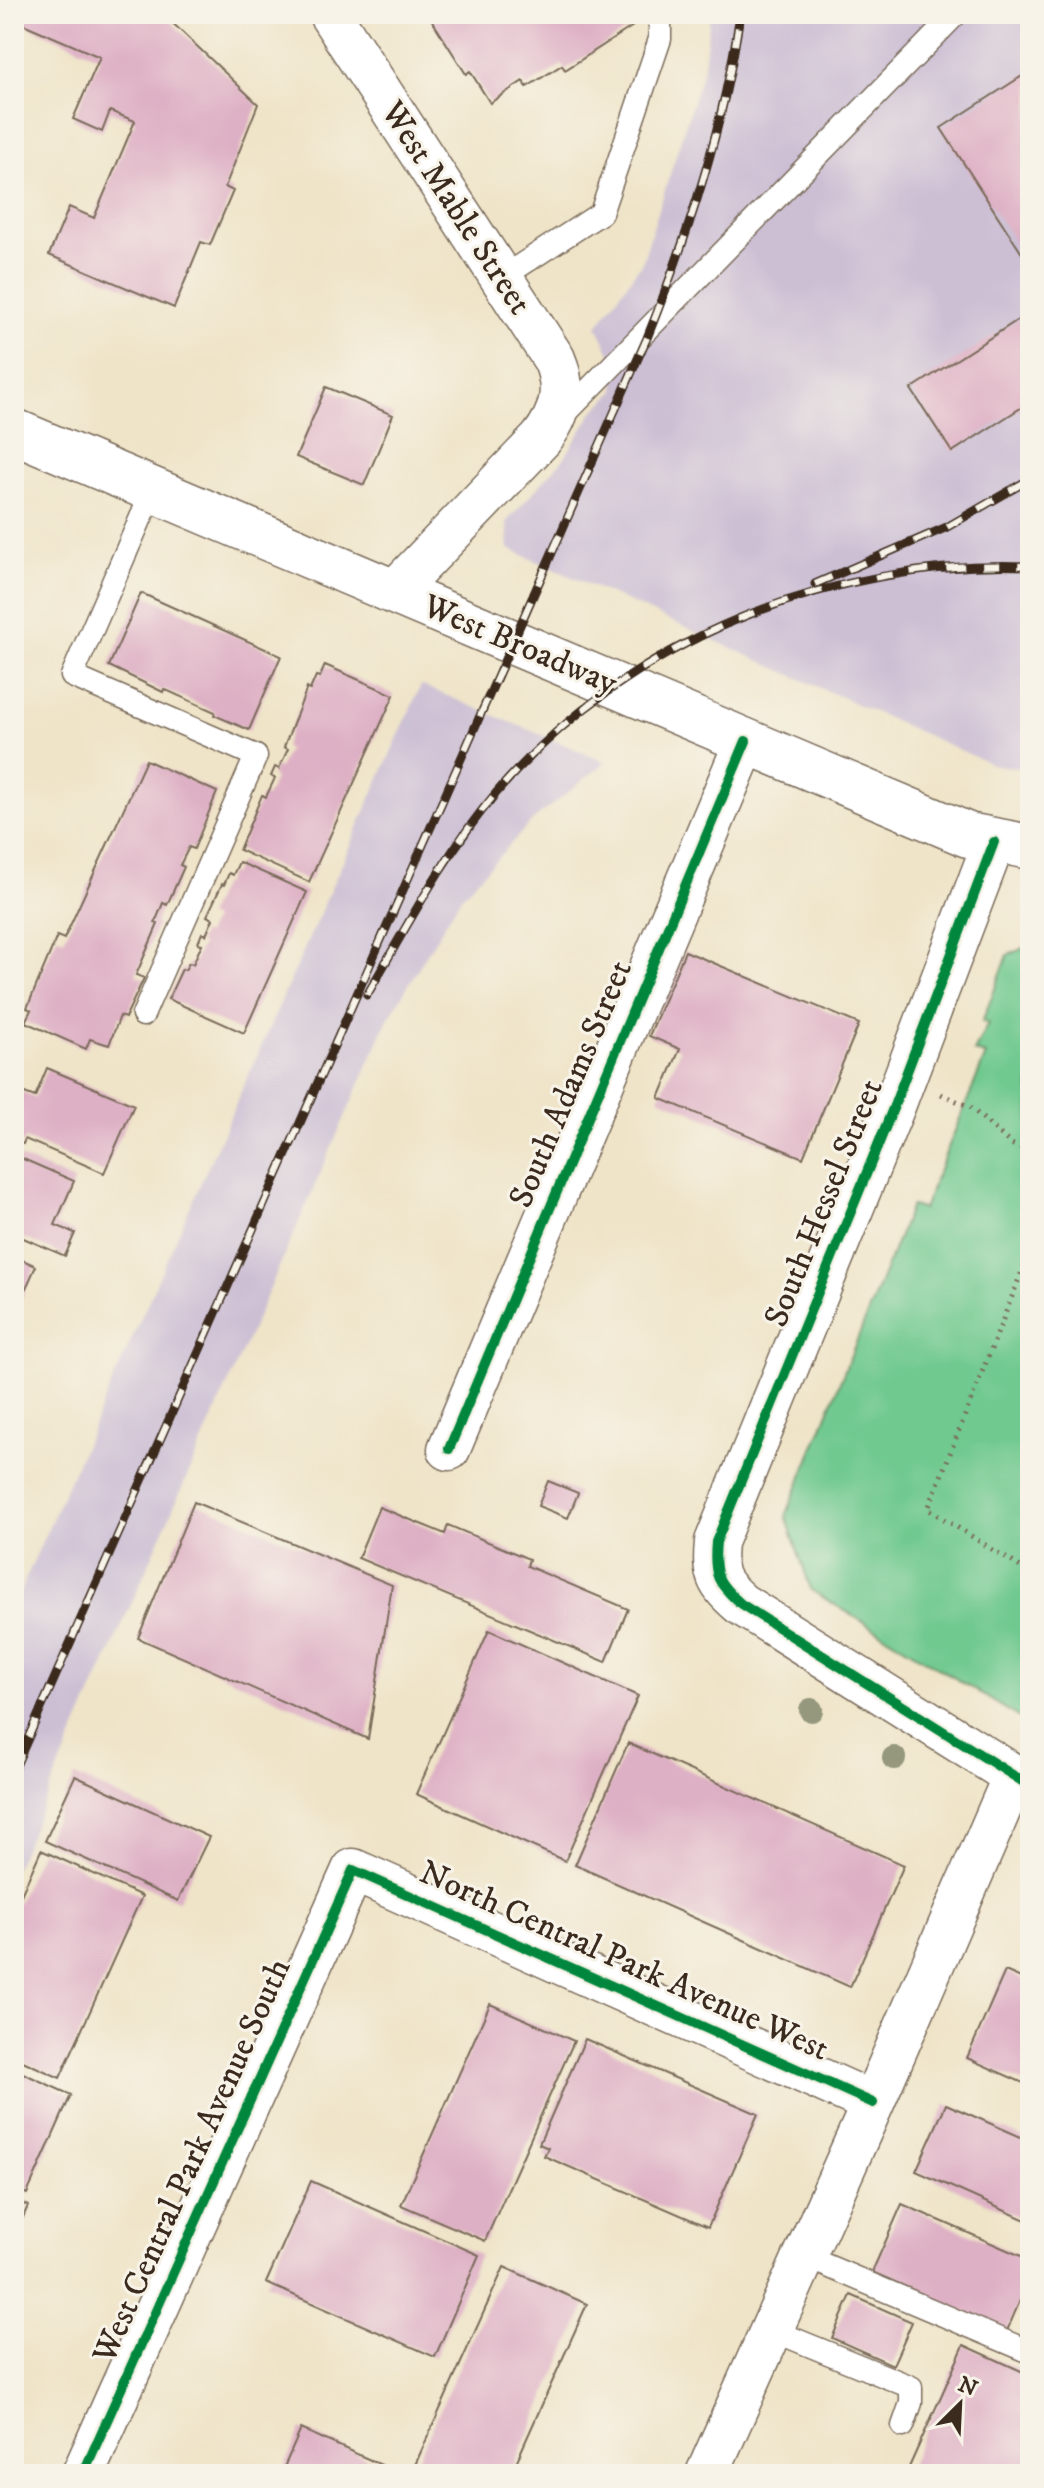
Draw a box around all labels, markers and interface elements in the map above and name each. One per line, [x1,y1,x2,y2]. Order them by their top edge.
street label: West Mable Street [371,92,541,323]
street label: West Broadway [416,585,624,705]
street label: South Adams Street [500,954,642,1214]
street label: South Hessel Street [755,1073,893,1333]
street label: North Central Park Avenue West [413,1852,835,2071]
street label: West Central Park Avenue South [83,1952,300,2371]
north arrow [920,2364,1000,2444]
text: N [954,2371,981,2403]

